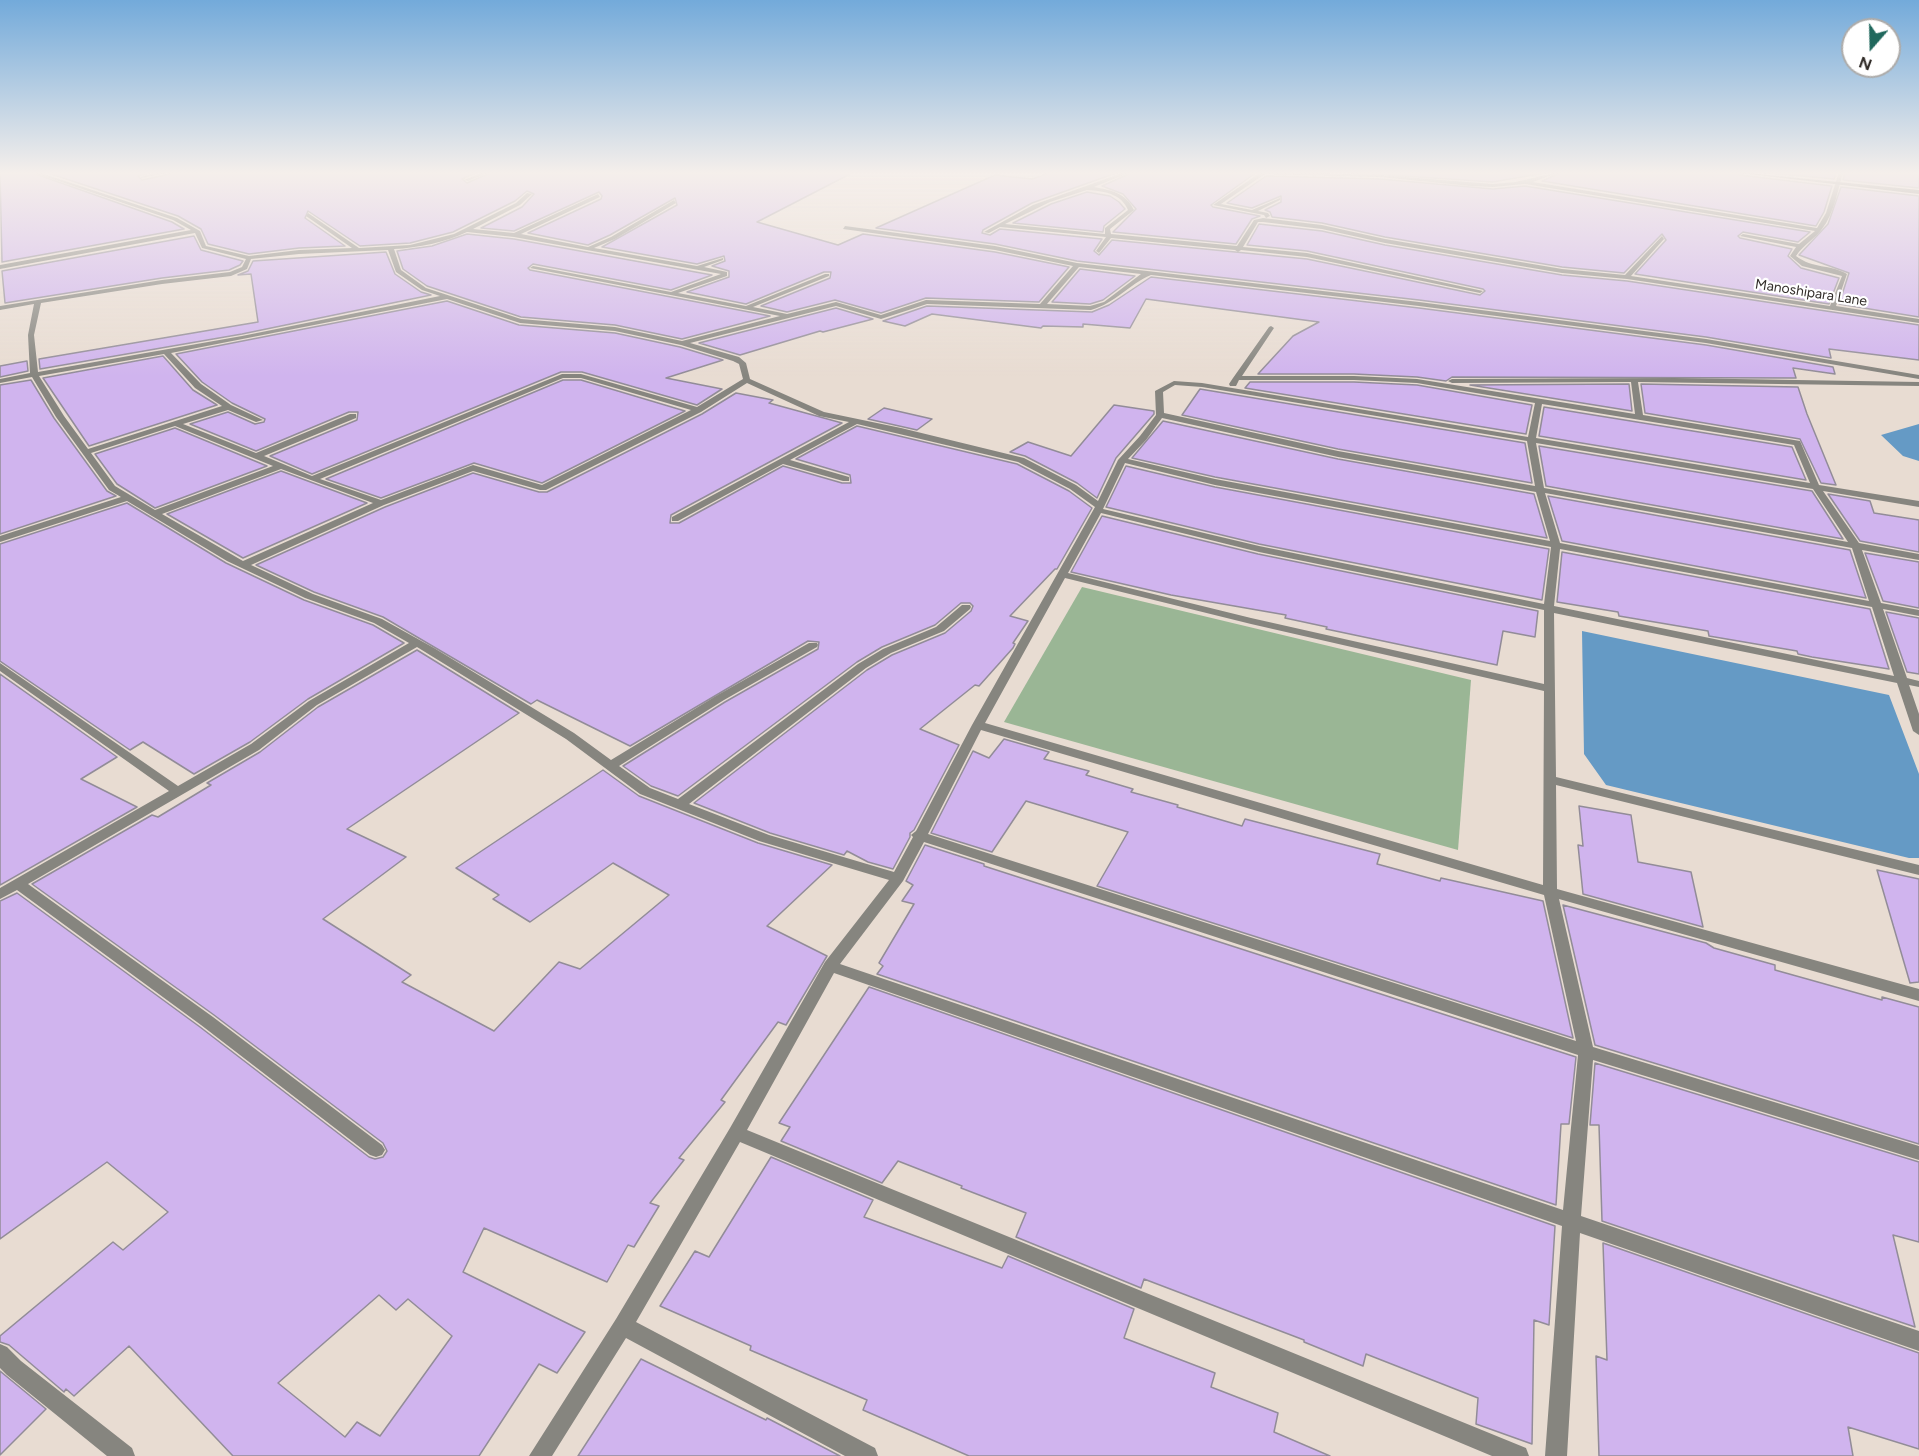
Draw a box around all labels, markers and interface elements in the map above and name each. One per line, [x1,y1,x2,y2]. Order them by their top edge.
north arrow [1841,18,1901,78]
text: N [1856,52,1874,75]
street label: Manoshipara Lane [1754,276,1868,310]

